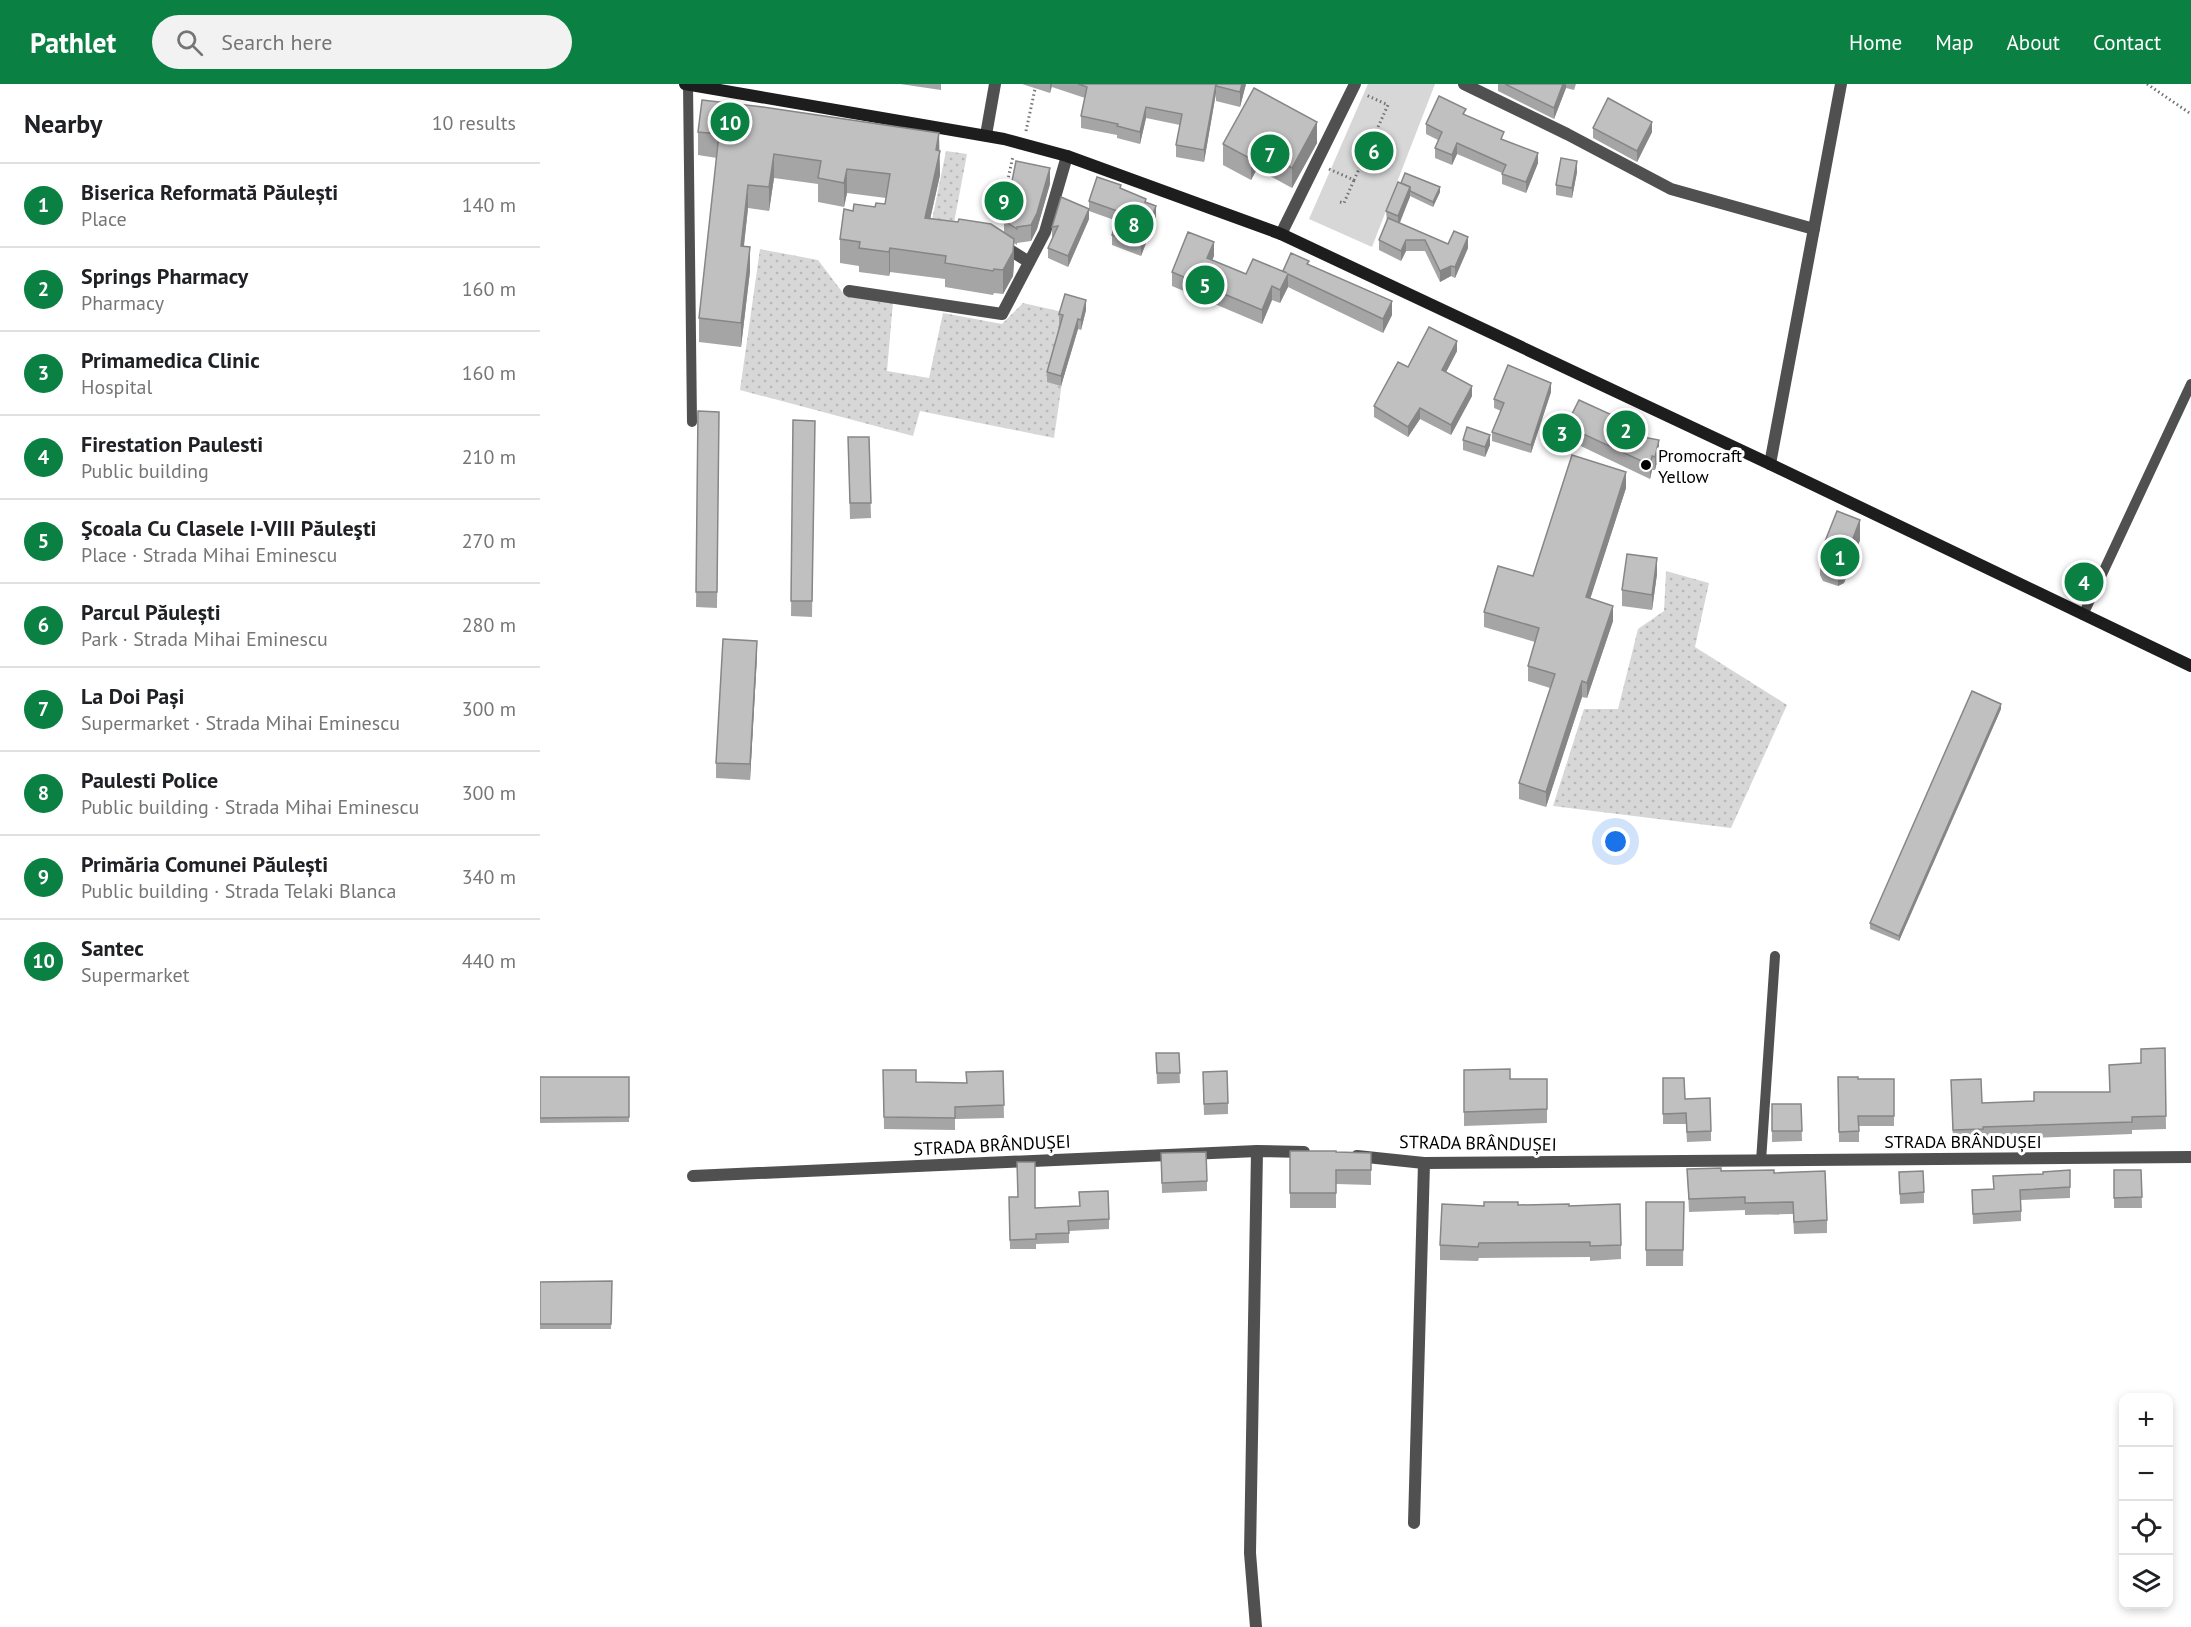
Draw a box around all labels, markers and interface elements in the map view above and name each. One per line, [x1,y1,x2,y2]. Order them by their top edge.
search box [152,15,572,69]
text: Pathlet [30,24,116,61]
icon: search [173,26,206,59]
text: Search here [221,28,332,56]
text: Home [1849,29,1902,56]
text: Map [1935,29,1974,56]
text: About [2007,29,2060,56]
text: Contact [2093,29,2161,56]
pin: 10 [710,99,750,144]
text: Nearby [24,107,102,140]
text: 10 results [432,110,516,136]
pin: 6 [1354,128,1394,174]
pin: 7 [1250,132,1290,176]
text: Biserica Reformată Păulești [81,178,338,206]
pin: 9 [984,178,1024,224]
text: 1 [38,192,49,218]
text: 140 m [462,192,516,218]
pin: 8 [1114,202,1154,246]
text: Place [81,206,127,232]
text: Springs Pharmacy [81,262,248,290]
pin: 5 [1186,262,1224,308]
text: 2 [38,276,49,302]
text: 160 m [462,276,516,302]
text: Pharmacy [81,290,164,316]
text: Primamedica Clinic [81,346,260,374]
text: 3 [38,360,49,386]
text: 160 m [462,360,516,386]
text: Hospital [81,374,152,400]
pin: 2 [1606,408,1646,452]
pin: 3 [1542,410,1582,456]
text: Firestation Paulesti [81,430,263,458]
text: 4 [38,444,49,470]
text: 210 m [462,444,516,470]
place label: Promocraft Yellow [1658,444,1742,488]
text: Public building [81,458,209,484]
marker: Promocraft Yellow [1639,458,1653,472]
text: Şcoala Cu Clasele I-VIII Păuleşti [81,514,377,542]
text: 5 [38,528,49,554]
text: 270 m [462,528,516,554]
pin: 1 [1820,534,1860,580]
text: Place · Strada Mihai Eminescu [81,542,337,568]
pin: 4 [2064,560,2104,604]
text: Parcul Păulești [81,598,221,626]
text: 6 [38,612,49,638]
text: 280 m [462,612,516,638]
text: Park · Strada Mihai Eminescu [81,626,328,652]
text: La Doi Pași [81,682,184,710]
text: 7 [38,696,49,722]
text: 300 m [462,696,516,722]
text: Supermarket · Strada Mihai Eminescu [81,710,400,736]
text: Paulesti Police [81,766,218,794]
text: 8 [38,780,49,806]
text: 300 m [462,780,516,806]
text: Public building · Strada Mihai Eminescu [81,794,419,820]
your location [1601,827,1630,856]
text: Primăria Comunei Păulești [81,850,328,878]
text: 9 [38,864,49,890]
text: 340 m [462,864,516,890]
text: Public building · Strada Telaki Blanca [81,878,396,904]
text: Santec [81,934,144,962]
text: 10 [32,948,55,974]
text: 440 m [462,948,516,974]
text: Supermarket [81,962,189,988]
street label: STRADA BRÂNDUȘEI [913,1129,1071,1161]
street label: STRADA BRÂNDUȘEI [1399,1130,1557,1156]
street label: STRADA BRÂNDUȘEI [1884,1130,2042,1153]
map controls [2119,1393,2173,1609]
button: + [2119,1393,2173,1447]
button: − [2119,1447,2173,1501]
button: locate [2119,1501,2173,1555]
button: layers [2119,1555,2173,1609]

